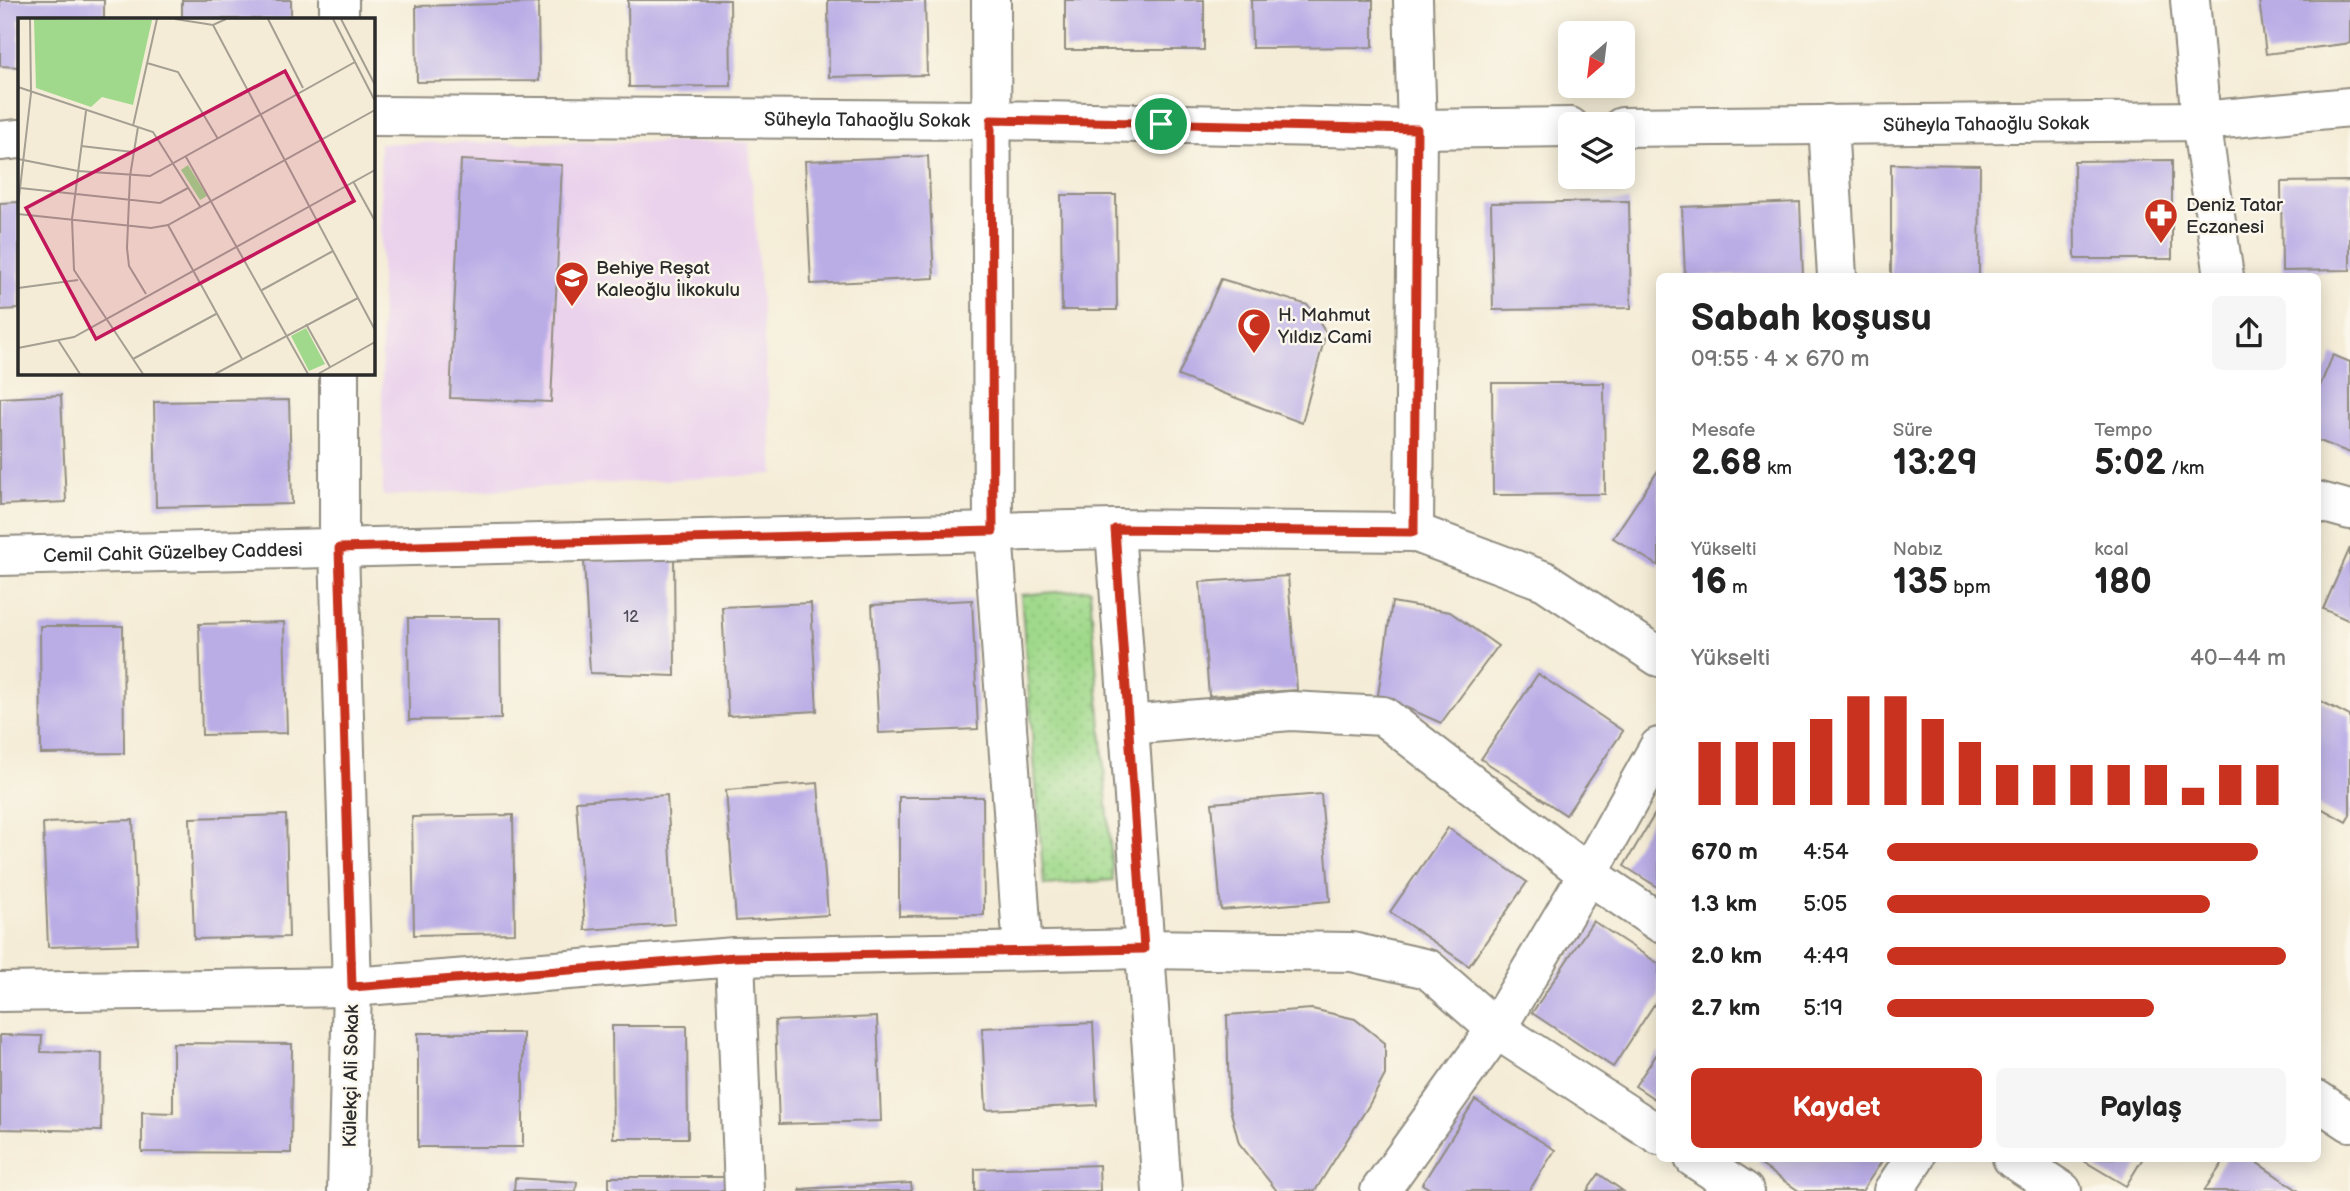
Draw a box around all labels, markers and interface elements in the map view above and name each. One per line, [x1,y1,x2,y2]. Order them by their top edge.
inset map [18,18,374,374]
north arrow [1558,21,1634,98]
map controls [1558,21,1635,189]
pin [1131,94,1191,154]
icon: arrive [1142,105,1180,143]
street label: Süheyla Tahaoğlu Sokak [764,109,971,133]
button: layers [1558,112,1635,189]
street label: Süheyla Tahaoğlu Sokak [1883,112,2090,137]
place label: Deniz Tatar Eczanesi [2186,194,2284,239]
pharmacy icon: Deniz Tatar Eczanesi [2142,196,2180,245]
place label: Behiye Reşat Kaleoğlu İlkokulu [596,257,740,302]
school or university icon: Behiye Reşat Kaleoğlu İlkokulu [553,259,591,308]
text: Sabah koşusu [1691,296,1932,341]
button: share [2212,296,2286,370]
place label: H. Mahmut Yıldız Cami [1277,304,1372,349]
mosque icon: H. Mahmut Yıldız Cami [1235,306,1273,355]
text: 09:55 · 4 × 670 m [1691,345,1870,373]
text: Mesafe [1691,419,1755,442]
text: Süre [1893,419,1933,442]
text: Tempo [2094,419,2153,442]
text: 2.68 [1691,442,1762,485]
text: 13:29 [1893,442,1978,485]
text: 5:02 [2094,442,2166,485]
text: km [1762,457,1792,480]
text: /km [2166,457,2204,480]
text: Yükselti [1691,538,1756,561]
text: Nabız [1893,538,1942,561]
text: kcal [2094,538,2128,561]
street label: Cemil Cahit Güzelbey Caddesi [43,539,303,568]
text: 16 [1691,561,1727,604]
text: 135 [1893,561,1948,604]
text: 180 [2094,561,2152,604]
text: m [1727,576,1748,599]
text: bpm [1948,576,1991,599]
house number: 12 [623,608,639,627]
text: Yükselti [1691,644,1770,672]
text: 40–44 m [2190,644,2286,672]
text: 670 m [1691,838,1758,866]
text: 4:54 [1803,838,1849,866]
text: 1.3 km [1691,890,1757,918]
text: 5:05 [1803,890,1848,918]
text: 2.0 km [1691,942,1762,970]
text: 4:49 [1803,942,1849,970]
text: 2.7 km [1691,994,1760,1022]
text: 5:19 [1803,994,1843,1022]
street label: Külekçi Ali Sokak [339,1004,364,1148]
button: Kaydet [1691,1068,1982,1148]
button: Paylaş [1996,1068,2286,1148]

